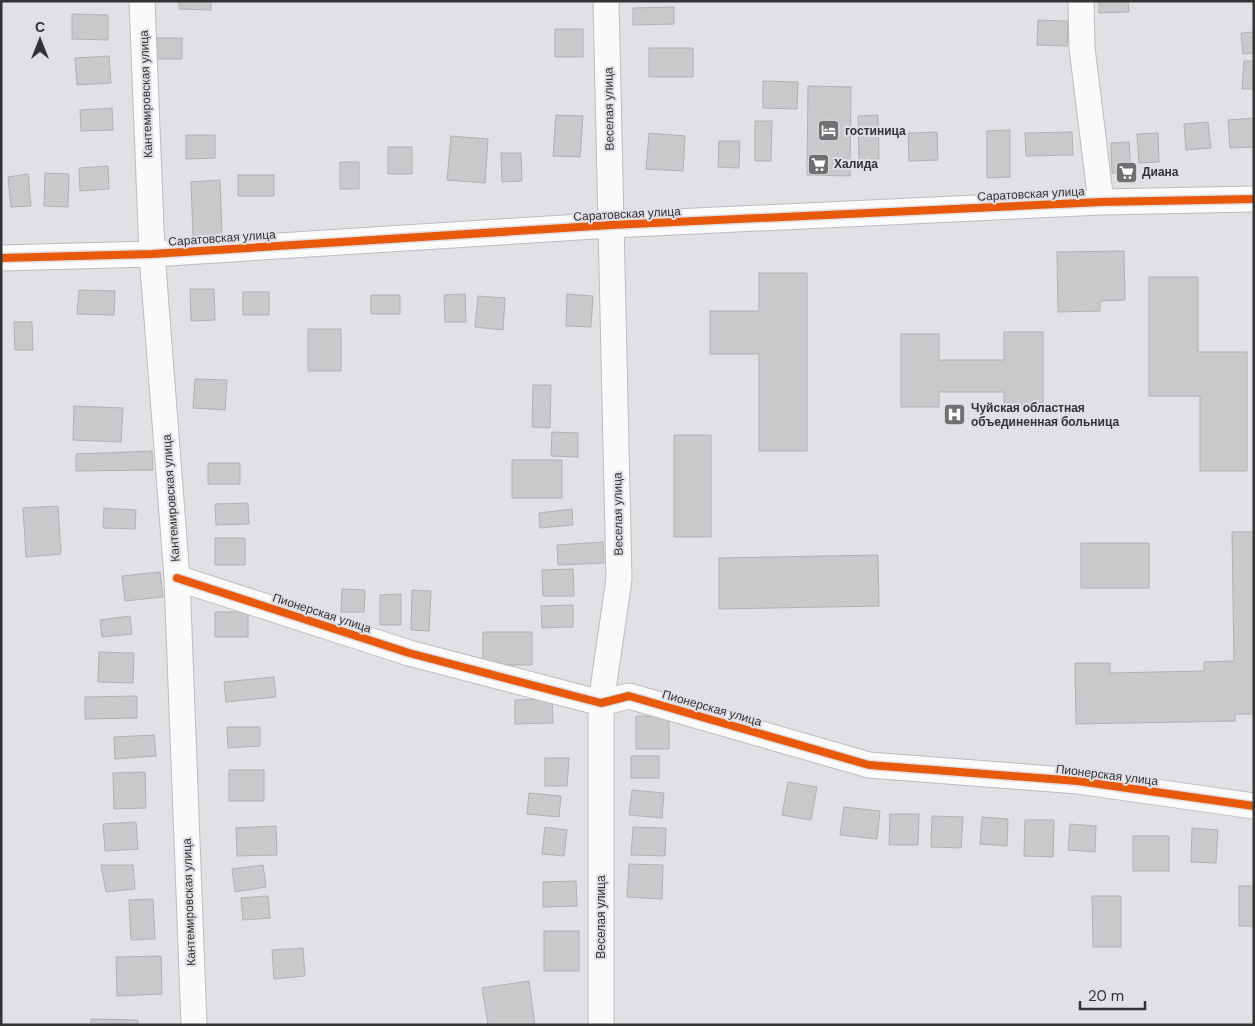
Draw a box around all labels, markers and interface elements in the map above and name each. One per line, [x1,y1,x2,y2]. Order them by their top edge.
north arrow [15,15,65,65]
text: С [35,18,45,36]
street label: Кантемировская улица [136,30,156,158]
street label: Веселая улица [600,67,618,151]
hotel icon: гостиница [817,119,841,143]
place label: гостиница [845,123,906,139]
supermarket icon: Халида [806,152,830,176]
place label: Халида [834,156,878,172]
supermarket icon: Диана [1114,160,1138,184]
place label: Диана [1142,164,1179,180]
street label: Саратовская улица [977,183,1086,205]
street label: Саратовская улица [573,203,682,225]
street label: Саратовская улица [168,226,277,250]
place label: Чуйская областная объединенная больница [971,400,1120,430]
hospital icon: Чуйская областная объединенная больница [943,403,967,427]
street label: Кантемировская улица [159,433,183,562]
street label: Веселая улица [609,472,627,556]
street label: Пионерская улица [271,590,374,637]
street label: Пионерская улица [660,686,764,730]
street label: Пионерская улица [1055,761,1159,789]
street label: Кантемировская улица [179,838,199,966]
street label: Веселая улица [593,875,609,959]
scale bar [1080,978,1145,1010]
text: 20 m [1088,986,1124,1006]

